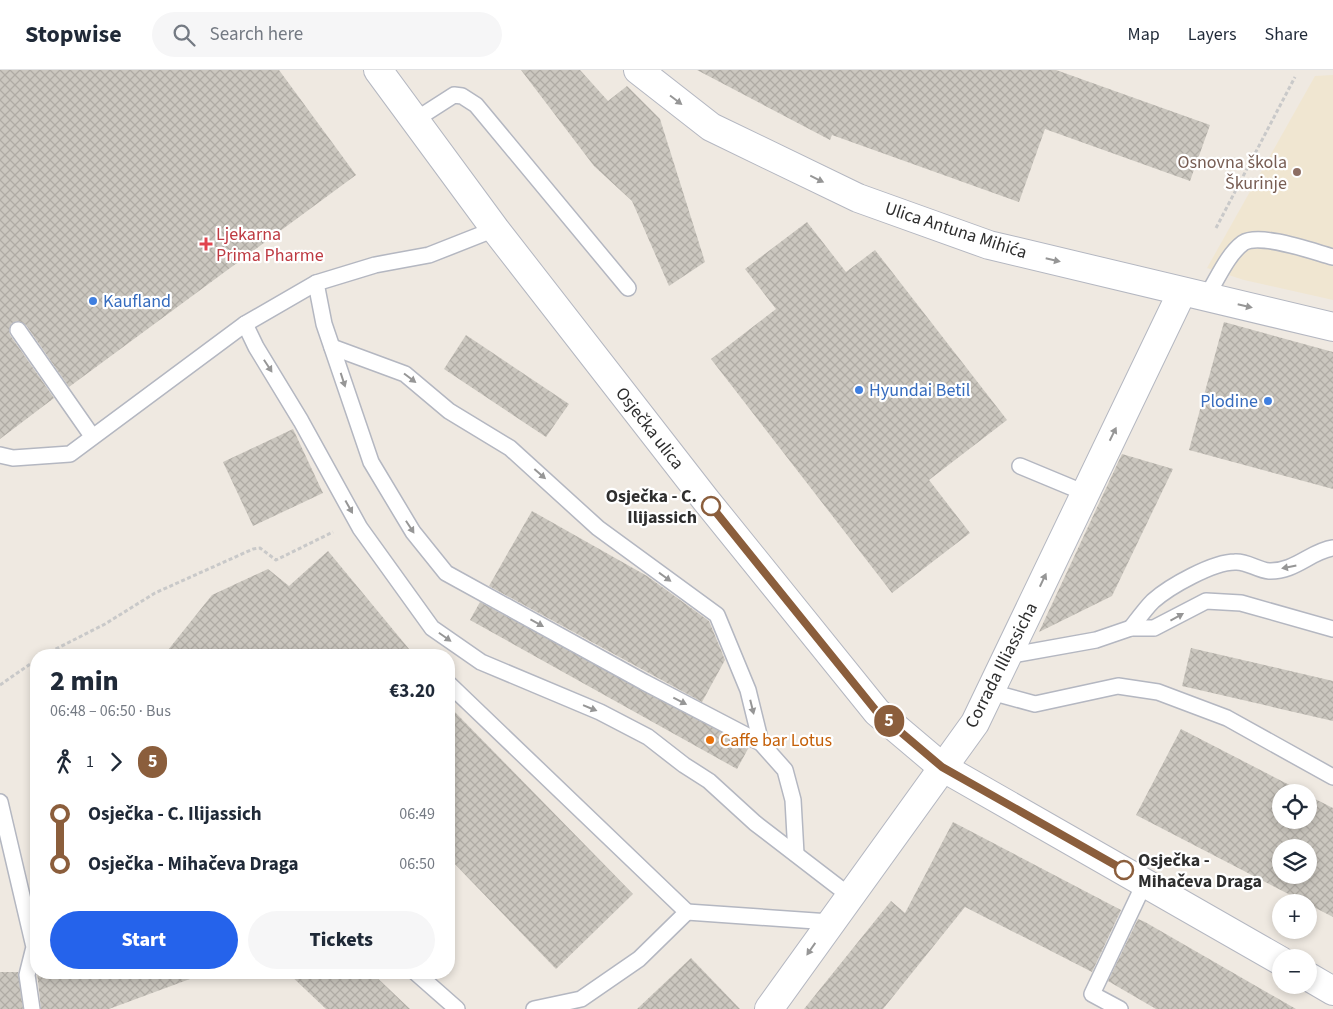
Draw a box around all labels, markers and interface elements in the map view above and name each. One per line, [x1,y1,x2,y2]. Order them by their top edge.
search box [152,12,502,57]
text: Stopwise [25,17,122,52]
icon: search [170,21,198,49]
text: Search here [210,21,303,48]
text: Map [1128,22,1160,47]
text: Layers [1188,22,1237,47]
text: Share [1265,22,1308,47]
one-way arrow [669,95,682,106]
place label: Osnovna škola Škurinje [1178,150,1287,196]
marker: Osnovna škola Škurinje [1291,166,1303,178]
one-way arrow [810,174,825,183]
street label: Ulica Antuna Mihića [882,196,1030,265]
place label: Ljekarna Prima Pharme [216,222,324,268]
marker: Ljekarna Prima Pharme [200,238,212,250]
one-way arrow [1046,256,1061,264]
place label: Kaufland [103,289,171,314]
marker: Kaufland [87,295,99,307]
one-way arrow [1238,302,1253,310]
one-way arrow [263,360,273,373]
one-way arrow [340,373,347,388]
one-way arrow [403,373,417,383]
place label: Hyundai Betil [869,378,970,403]
street label: Osječka ulica [609,382,690,475]
marker: Hyundai Betil [853,384,865,396]
place label: Plodine [1200,389,1258,414]
marker: Plodine [1262,395,1274,407]
one-way arrow [1109,426,1117,441]
one-way arrow [533,469,546,480]
place label: Osječka - C. Ilijassich [606,484,697,530]
marker: Osječka - C. Ilijassich [701,496,721,516]
one-way arrow [344,501,353,514]
one-way arrow [405,521,415,534]
one-way arrow [1280,563,1296,571]
one-way arrow [658,572,672,582]
one-way arrow [1039,573,1047,587]
street label: Corrada Illiassicha [959,598,1044,732]
one-way arrow [1170,613,1184,621]
one-way arrow [530,619,545,627]
one-way arrow [438,632,452,642]
text: 2 min [50,661,119,701]
text: €3.20 [389,678,435,705]
one-way arrow [673,697,687,705]
one-way arrow [748,699,756,714]
text: 06:48 – 06:50 · Bus [50,700,171,722]
one-way arrow [583,704,598,712]
line badge: 5 [873,705,905,737]
text: 5 [884,708,894,733]
place label: Caffe bar Lotus [720,728,832,753]
marker: Caffe bar Lotus [704,734,716,746]
icon: walk [50,748,78,776]
icon: forward [102,748,130,776]
text: 5 [148,749,157,774]
text: 1 [86,751,94,773]
map controls [1272,784,1317,994]
button: locate [1272,784,1317,829]
text: Osječka - C. Ilijassich [88,801,262,828]
text: 06:49 [399,803,435,825]
button: layers [1272,839,1317,884]
place label: Osječka - Mihačeva Draga [1138,848,1262,894]
text: Osječka - Mihačeva Draga [88,851,299,878]
text: 06:50 [399,853,435,875]
marker: Osječka - Mihačeva Draga [1114,860,1134,880]
button: + [1272,894,1317,939]
button: Start [50,911,238,969]
button: Tickets [248,911,435,969]
one-way arrow [806,942,816,956]
button: − [1272,949,1317,994]

